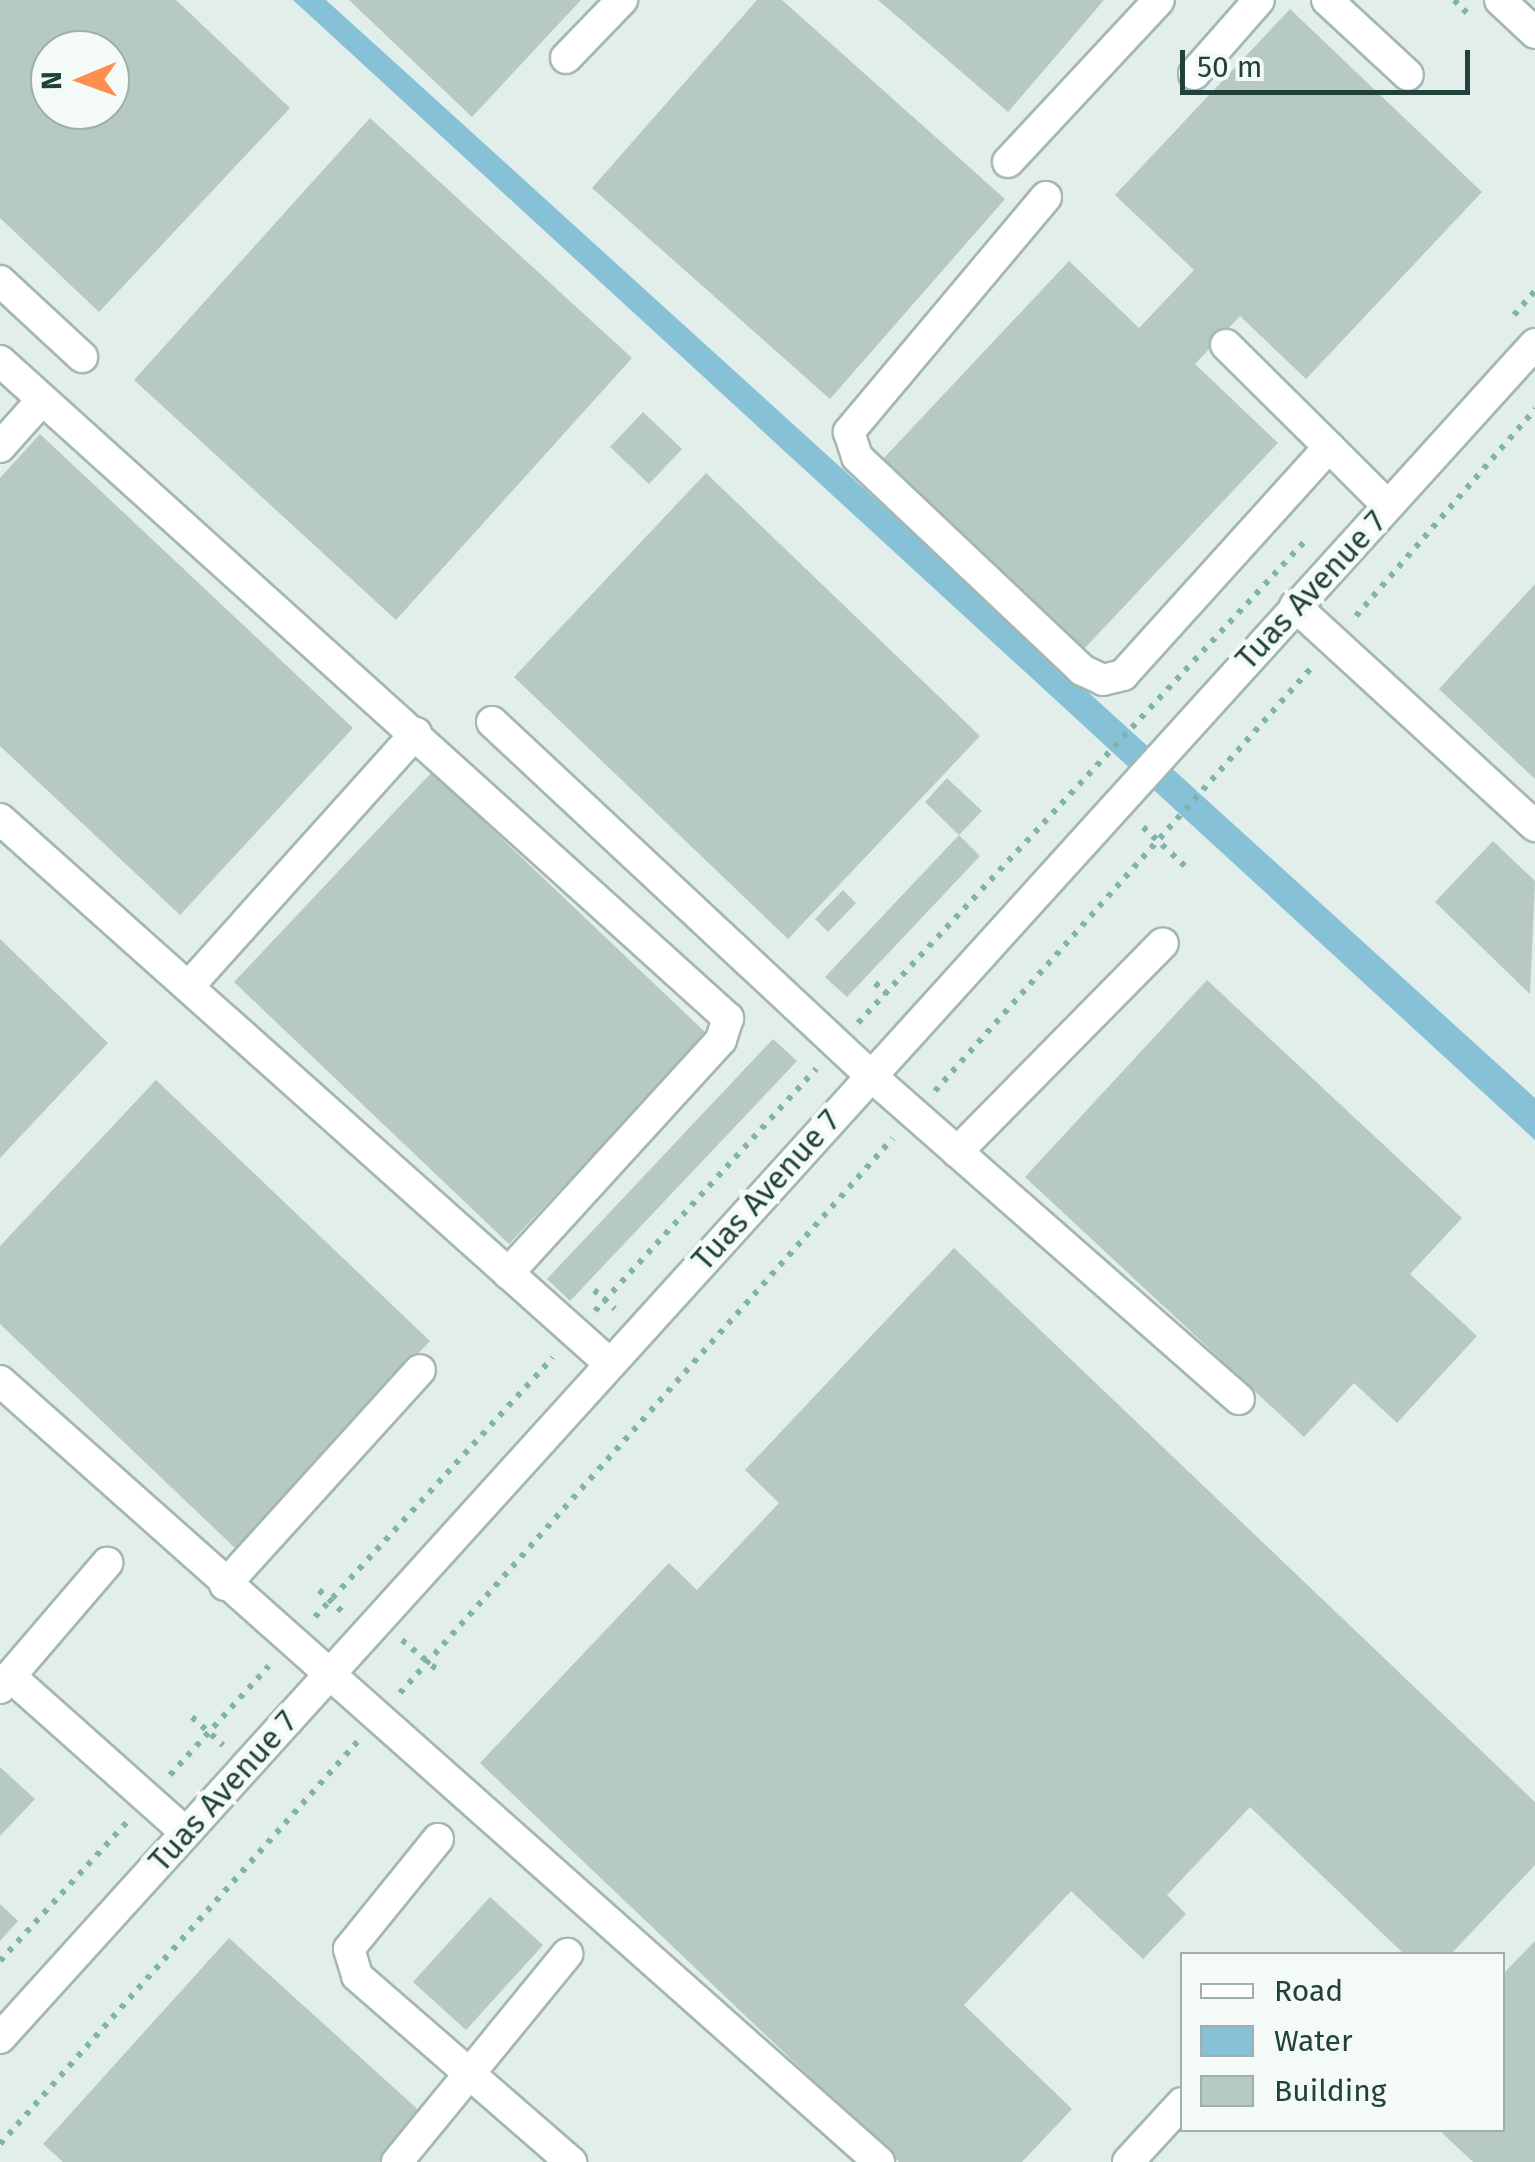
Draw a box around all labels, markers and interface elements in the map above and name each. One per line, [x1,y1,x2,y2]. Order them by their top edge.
north arrow [30,30,130,130]
scale bar [1185,30,1475,92]
text: 50 m [1197,49,1262,85]
text: N [35,71,68,90]
street label: Tuas Avenue 7 [1228,503,1394,677]
street label: Tuas Avenue 7 [684,1102,848,1278]
street label: Tuas Avenue 7 [141,1703,305,1879]
legend [1180,1952,1505,2132]
text: Road [1274,1973,1343,2009]
text: Water [1274,2023,1353,2059]
text: Building [1274,2073,1386,2109]

